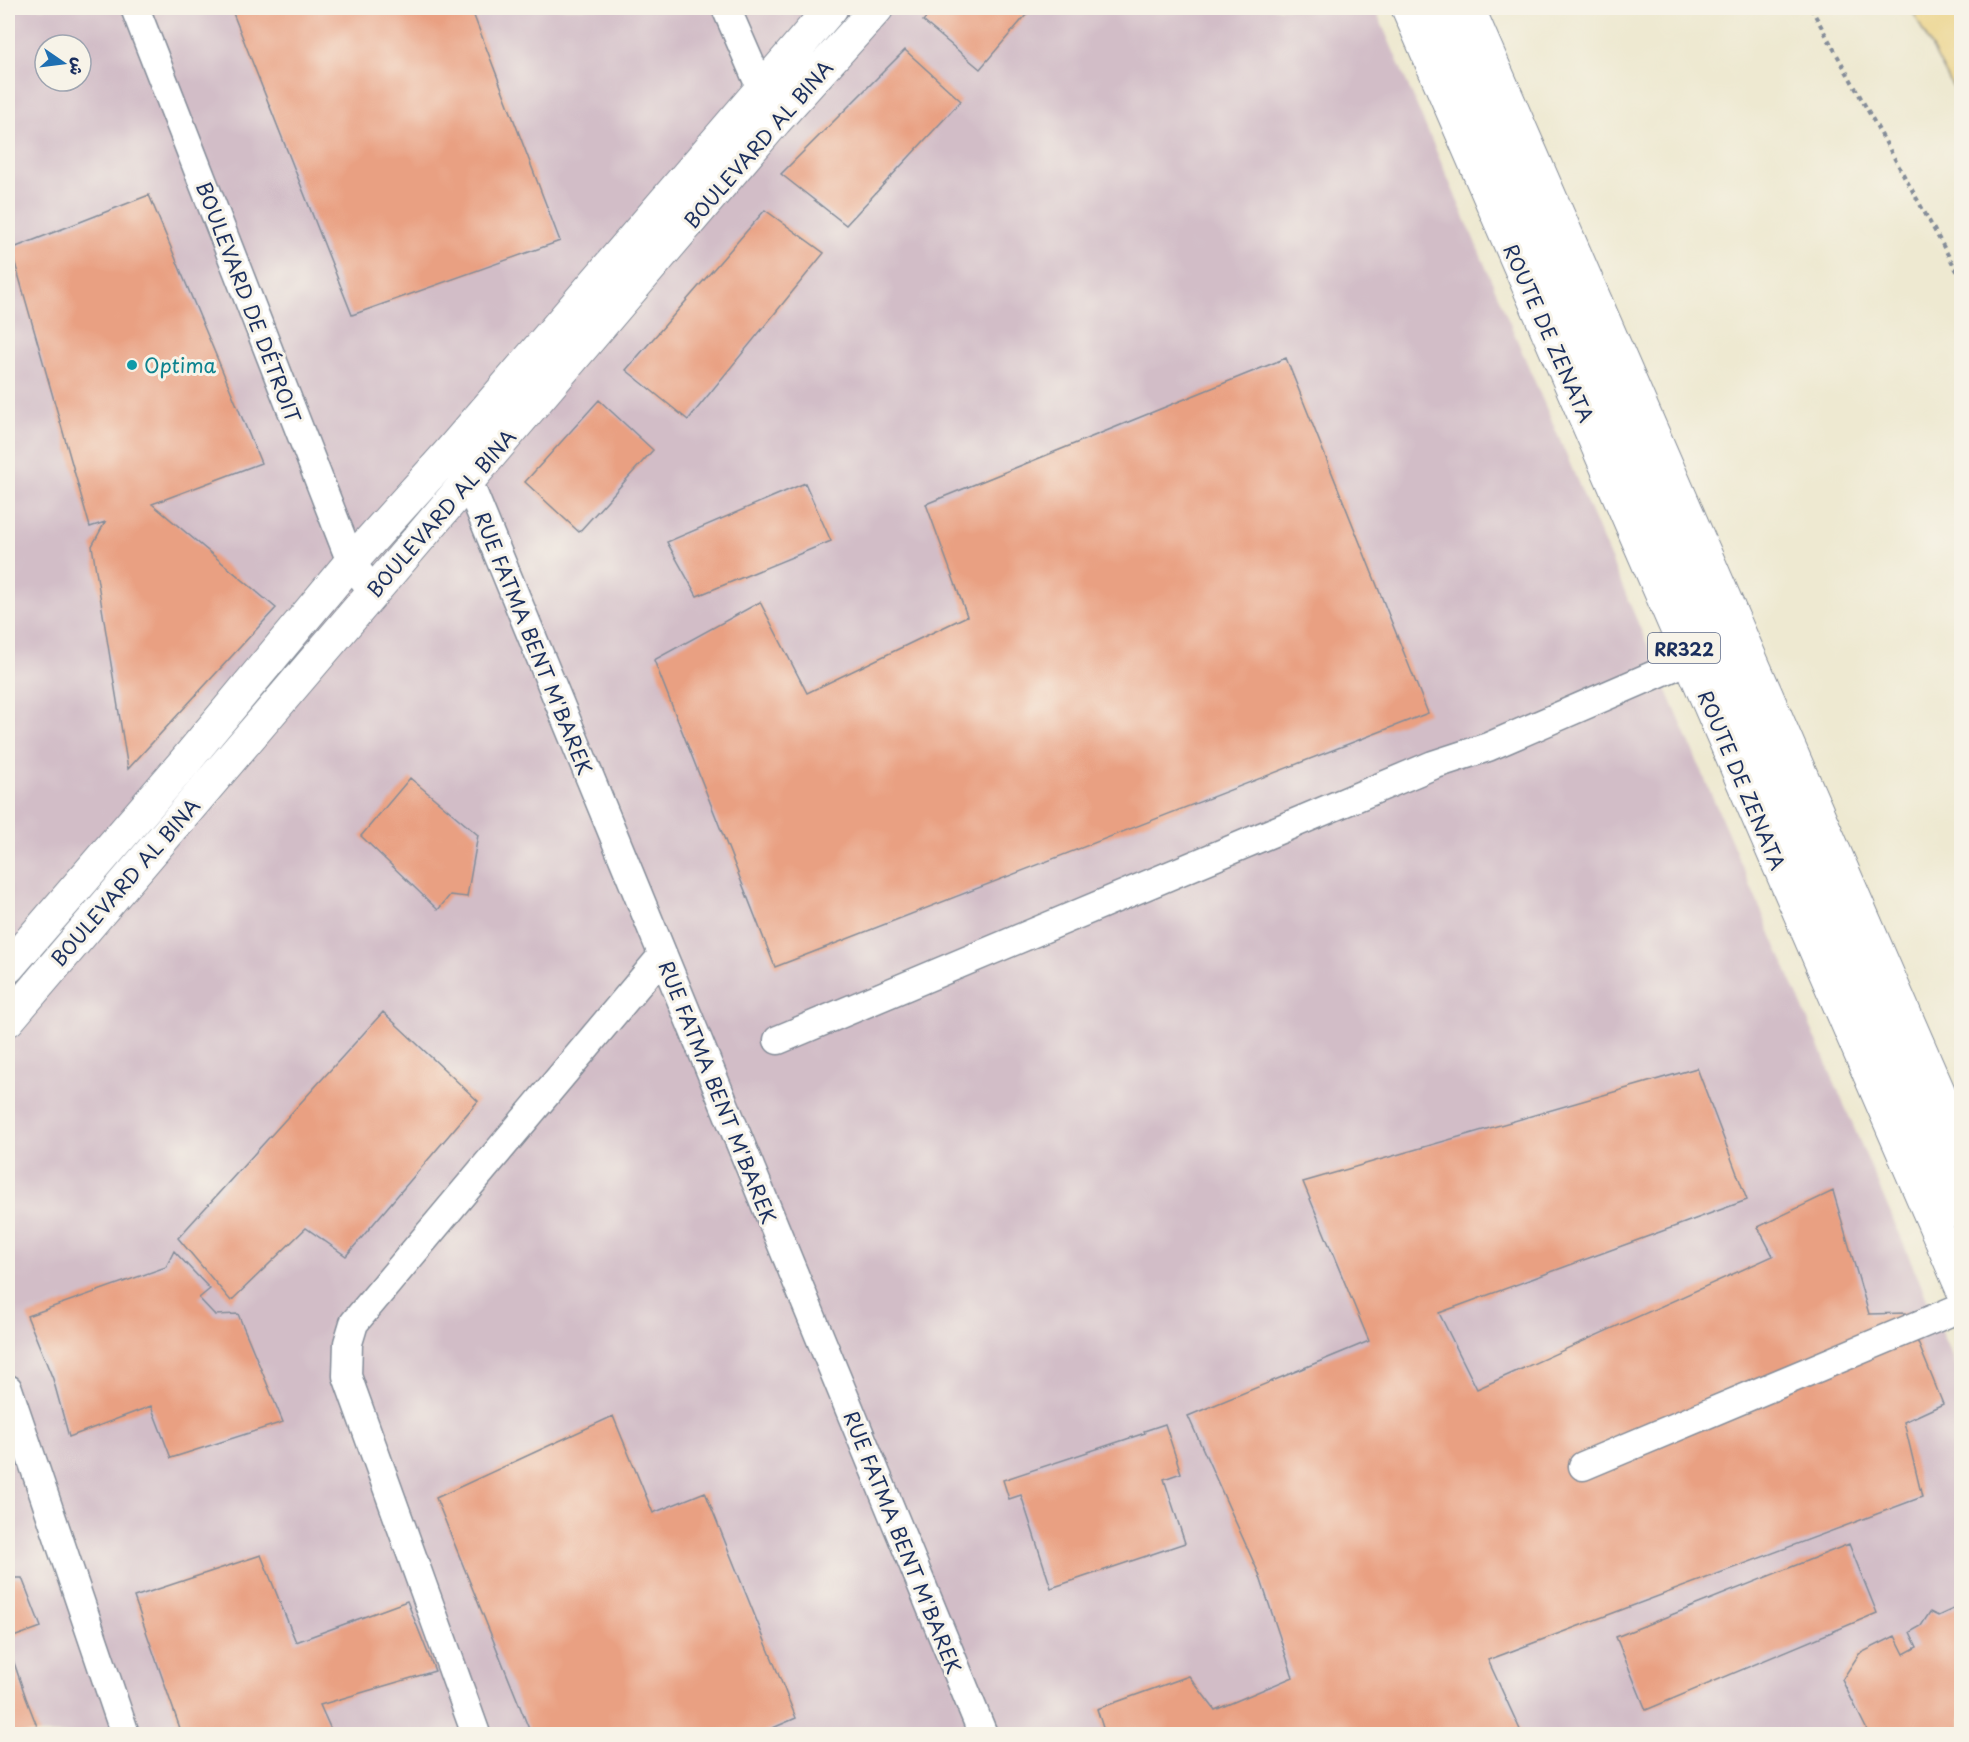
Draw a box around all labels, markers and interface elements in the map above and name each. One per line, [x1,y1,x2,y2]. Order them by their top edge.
north arrow [33,33,93,93]
street label: BOULEVARD AL BINA [676,53,840,235]
text: ش [65,55,92,78]
street label: BOULEVARD DE DÉTROIT [189,177,309,427]
street label: ROUTE DE ZENATA [1496,239,1602,427]
place label: Optima [144,350,217,380]
marker: Optima [125,358,139,372]
street label: BOULEVARD AL BINA [359,422,523,604]
street label: RUE FATMA BENT M'BAREK [467,507,601,779]
road number: RR322 [1648,633,1720,663]
street label: ROUTE DE ZENATA [1691,686,1793,874]
street label: BOULEVARD AL BINA [43,791,207,973]
street label: RUE FATMA BENT M'BAREK [651,956,785,1228]
street label: RUE FATMA BENT M'BAREK [836,1406,970,1678]

